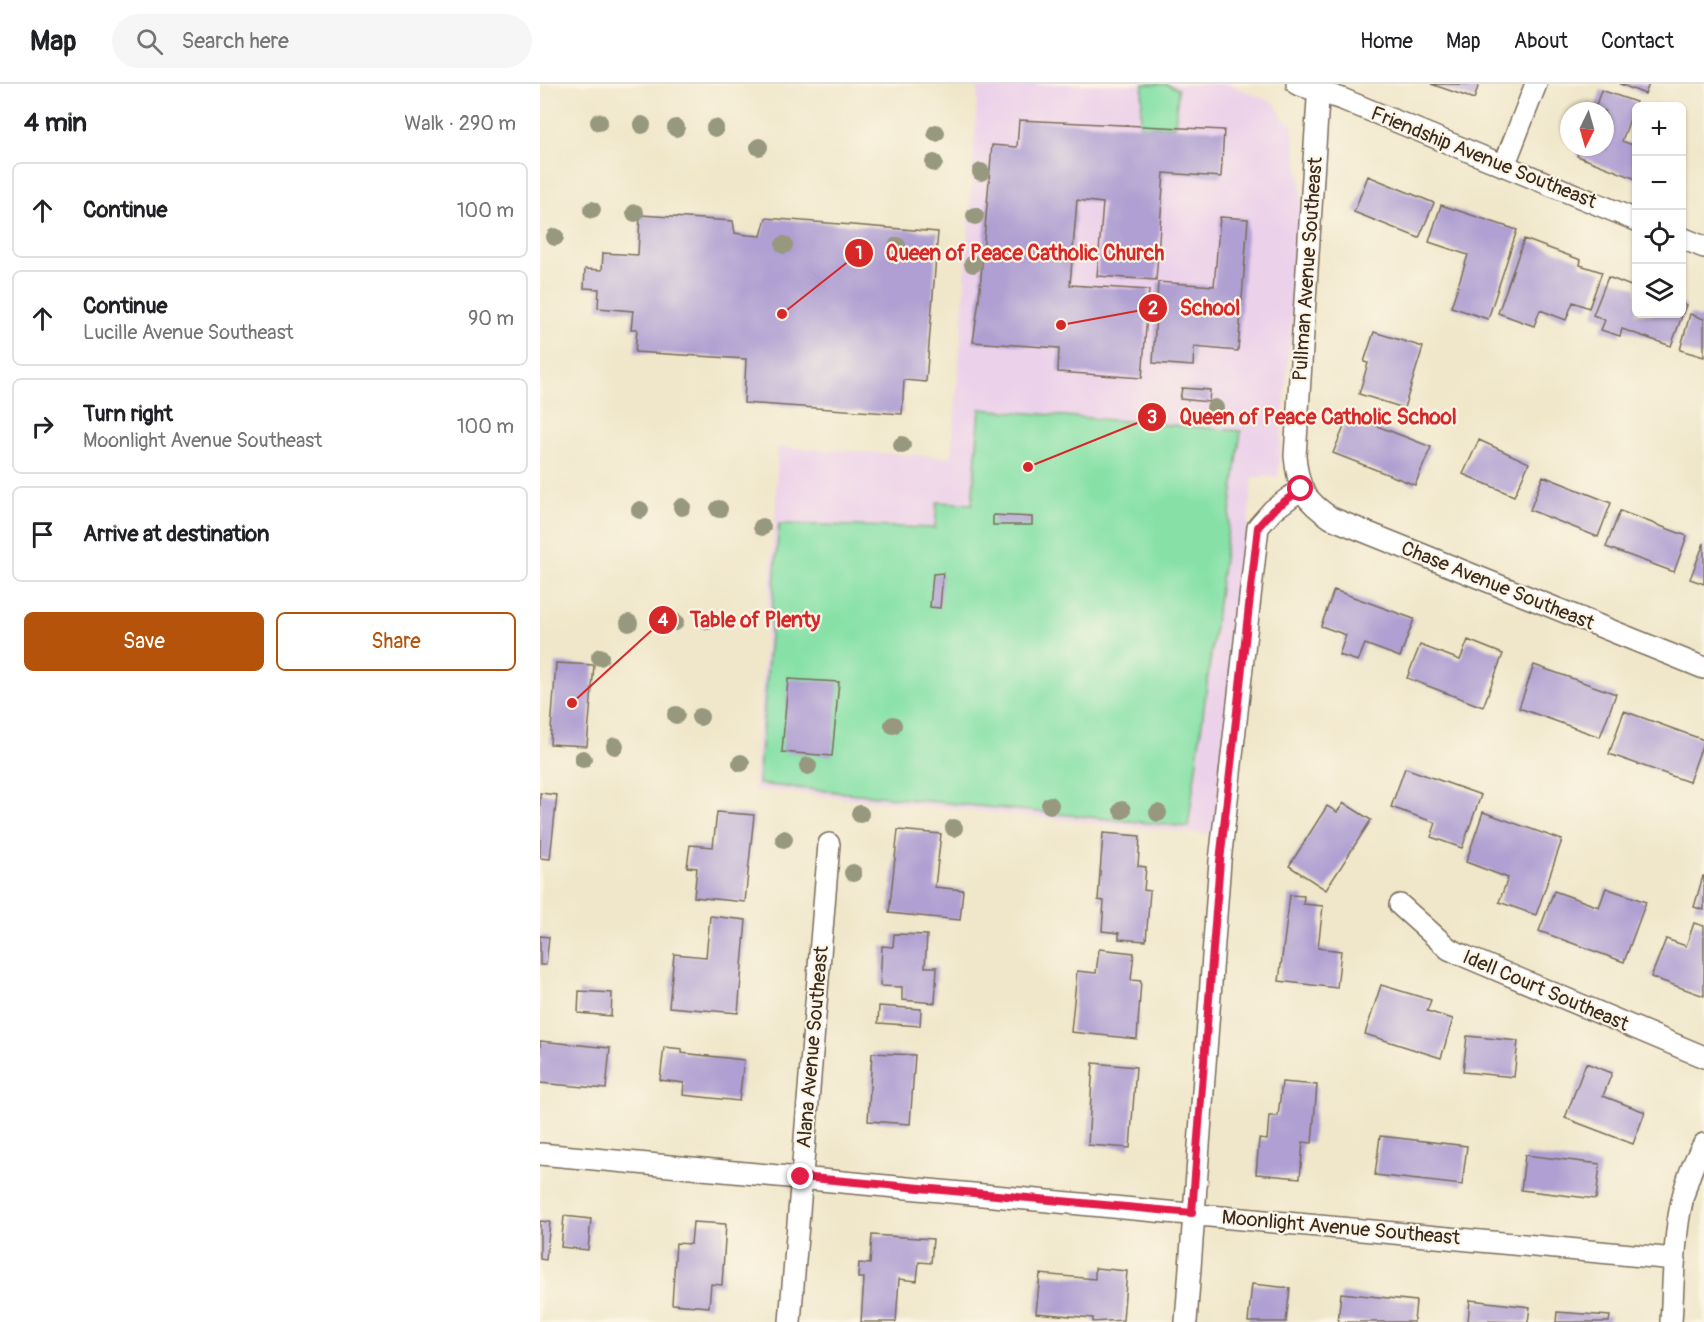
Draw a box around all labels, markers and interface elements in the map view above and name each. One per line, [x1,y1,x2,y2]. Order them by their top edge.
search box [112,14,532,68]
text: Map [30,24,76,59]
icon: search [133,25,166,58]
text: Search here [181,27,289,55]
text: Home [1360,28,1413,55]
text: Map [1446,28,1481,55]
text: About [1514,28,1568,55]
text: Contact [1601,28,1674,55]
street label: Friendship Avenue Southeast [1367,101,1601,215]
north arrow [1560,102,1614,156]
map controls [1632,102,1686,318]
button: + [1632,102,1686,156]
text: 4 min [24,107,87,139]
text: Walk · 290 m [404,111,516,136]
street label: Pullman Avenue Southeast [1287,155,1328,382]
button: − [1632,156,1686,210]
icon: ahead [26,194,59,227]
text: Continue [83,196,167,224]
text: 100 m [457,198,514,223]
button: locate [1632,210,1686,264]
callout: Queen of Peace Catholic Church [844,233,1177,272]
text: Queen of Peace Catholic Church [886,240,1165,267]
text: 1 [855,242,863,265]
button: layers [1632,264,1686,318]
callout: School [1138,288,1252,327]
text: Continue [83,292,167,320]
text: School [1180,295,1240,322]
text: 2 [1148,297,1158,320]
icon: ahead [26,302,59,335]
text: 90 m [468,306,514,331]
text: Lucille Avenue Southeast [83,320,294,345]
callout: Queen of Peace Catholic School [1137,397,1469,436]
text: Turn right [83,400,173,428]
text: Queen of Peace Catholic School [1179,404,1457,431]
text: 3 [1147,406,1157,429]
icon: right [26,410,59,443]
text: 100 m [457,414,514,439]
text: Moonlight Avenue Southeast [83,428,322,453]
route start [1287,475,1313,501]
icon: arrive [26,518,59,551]
text: Arrive at destination [83,520,269,548]
street label: Chase Avenue Southeast [1398,535,1599,636]
callout: Table of Plenty [648,600,832,639]
text: Table of Plenty [689,607,820,634]
text: 4 [658,609,669,632]
button: Save [24,612,264,671]
button: Share [276,612,516,671]
street label: Alana Avenue Southeast [791,944,834,1149]
street label: Idell Court Southeast [1459,944,1634,1037]
route end [787,1163,813,1189]
street label: Moonlight Avenue Southeast [1221,1205,1462,1250]

